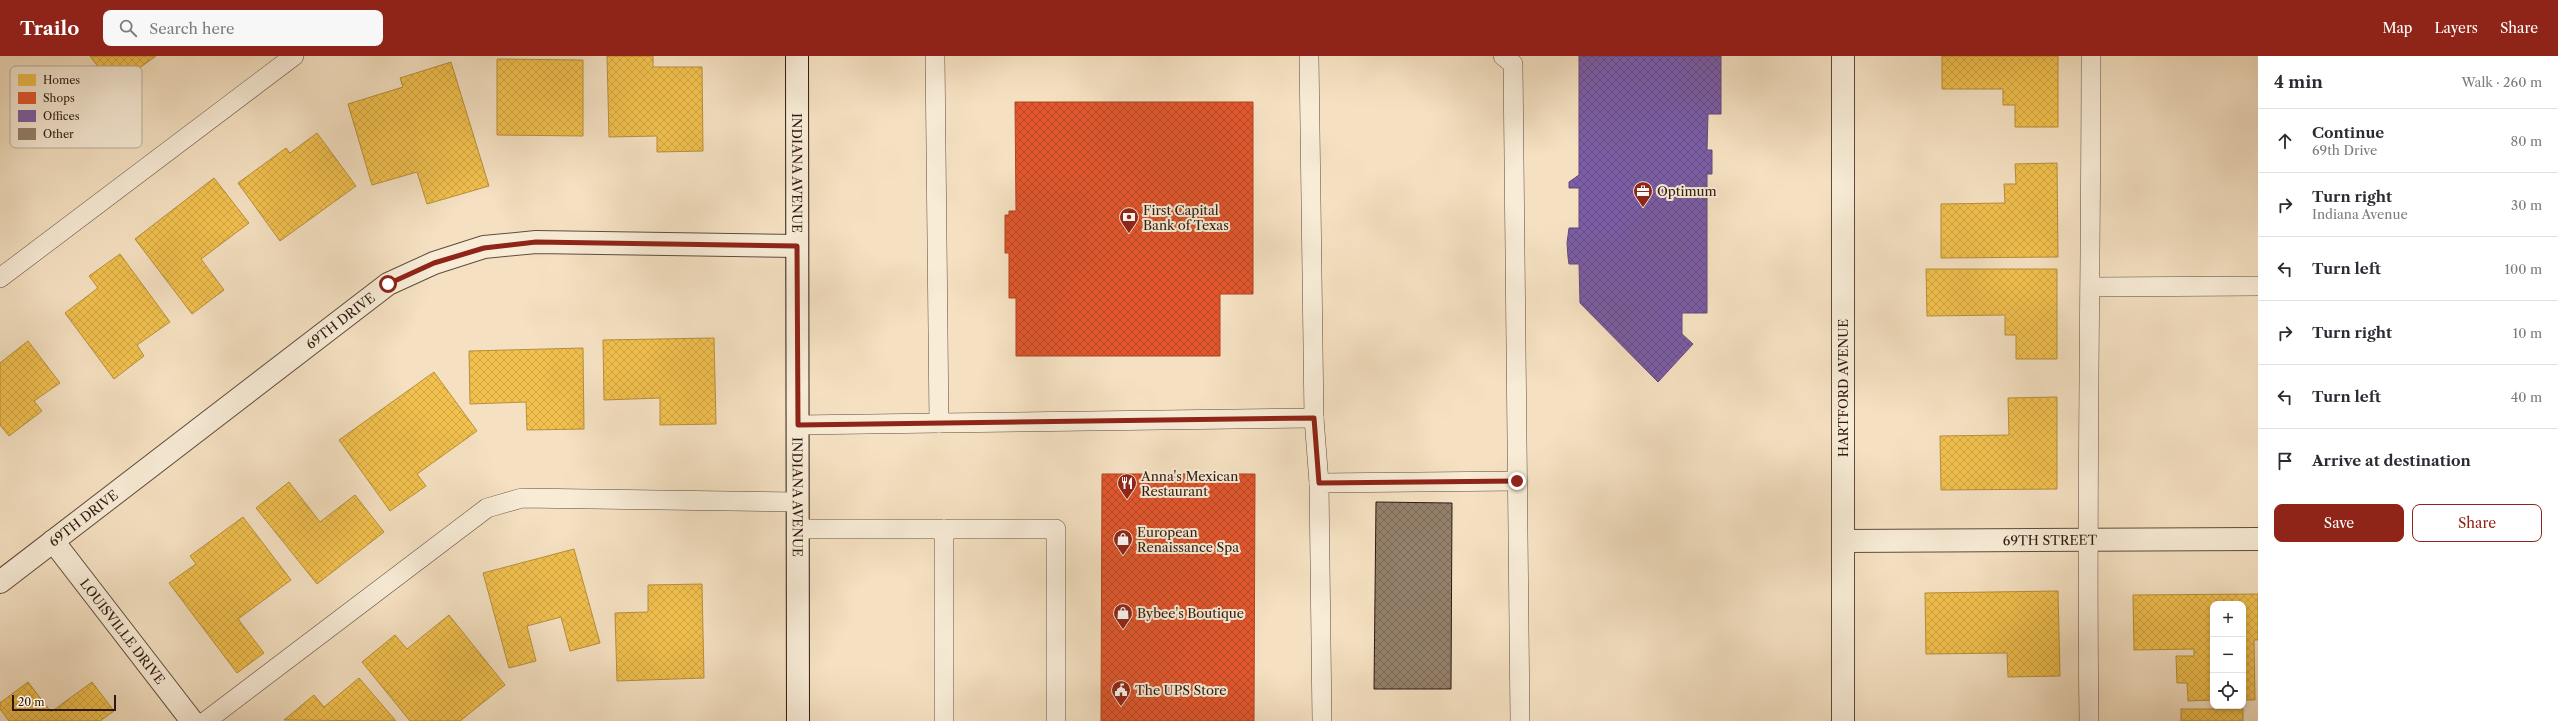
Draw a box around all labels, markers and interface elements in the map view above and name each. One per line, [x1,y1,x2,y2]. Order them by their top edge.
search box [103,10,383,46]
text: Trailo [20,17,79,40]
icon: search [117,17,139,39]
text: Search here [149,19,234,38]
text: Map [2382,19,2412,37]
text: Layers [2434,19,2478,37]
text: Share [2500,19,2538,37]
legend [10,66,142,148]
text: 4 min [2274,72,2323,92]
text: Homes [43,73,80,87]
text: Walk · 260 m [2461,74,2542,90]
text: Shops [43,91,75,105]
text: Offices [43,109,80,123]
street label: INDIANA AVENUE [789,113,805,233]
text: Continue [2312,123,2384,142]
text: Other [43,127,74,141]
icon: ahead [2274,130,2296,152]
text: 80 m [2510,133,2542,149]
text: 69th Drive [2312,142,2377,158]
office icon: Optimum [1632,180,1654,208]
place label: Optimum [1657,183,1717,199]
text: Turn right [2312,187,2392,206]
icon: right [2274,194,2296,216]
text: 30 m [2511,197,2542,213]
place label: First Capital Bank of Texas [1143,202,1229,233]
bank icon: First Capital Bank of Texas [1118,206,1140,234]
text: Indiana Avenue [2312,206,2408,222]
icon: left [2274,258,2296,280]
text: Turn left [2312,259,2381,278]
text: 100 m [2504,261,2542,277]
route start [379,275,397,293]
street label: 69TH DRIVE [303,289,378,352]
street label: HARTFORD AVENUE [1835,319,1851,457]
icon: right [2274,322,2296,344]
text: Turn right [2312,323,2392,342]
text: 10 m [2513,325,2542,341]
icon: left [2274,386,2296,408]
text: Turn left [2312,387,2381,406]
text: 40 m [2511,389,2542,405]
street label: INDIANA AVENUE [790,437,806,557]
icon: arrive [2274,450,2296,472]
text: Arrive at destination [2312,451,2471,470]
place label: Anna's Mexican Restaurant [1140,468,1238,499]
restaurant icon: Anna's Mexican Restaurant [1116,472,1138,500]
route end [1508,472,1526,490]
street label: 69TH DRIVE [46,486,121,550]
button: Save [2274,504,2404,542]
button: Share [2412,504,2542,542]
place label: European Renaissance Spa [1137,524,1239,555]
shop icon: European Renaissance Spa [1112,528,1134,556]
street label: 69TH STREET [2003,532,2097,548]
street label: LOUISVILLE DRIVE [77,575,168,687]
map controls [2210,601,2246,709]
button: + [2210,601,2246,637]
shop icon: Bybee's Boutique [1112,602,1134,630]
place label: Bybee's Boutique [1137,605,1244,621]
button: − [2210,637,2246,673]
button: locate [2210,673,2246,709]
public building icon: The UPS Store [1110,679,1132,707]
place label: The UPS Store [1135,682,1226,698]
scale bar [12,693,116,712]
text: 20 m [18,695,44,709]

